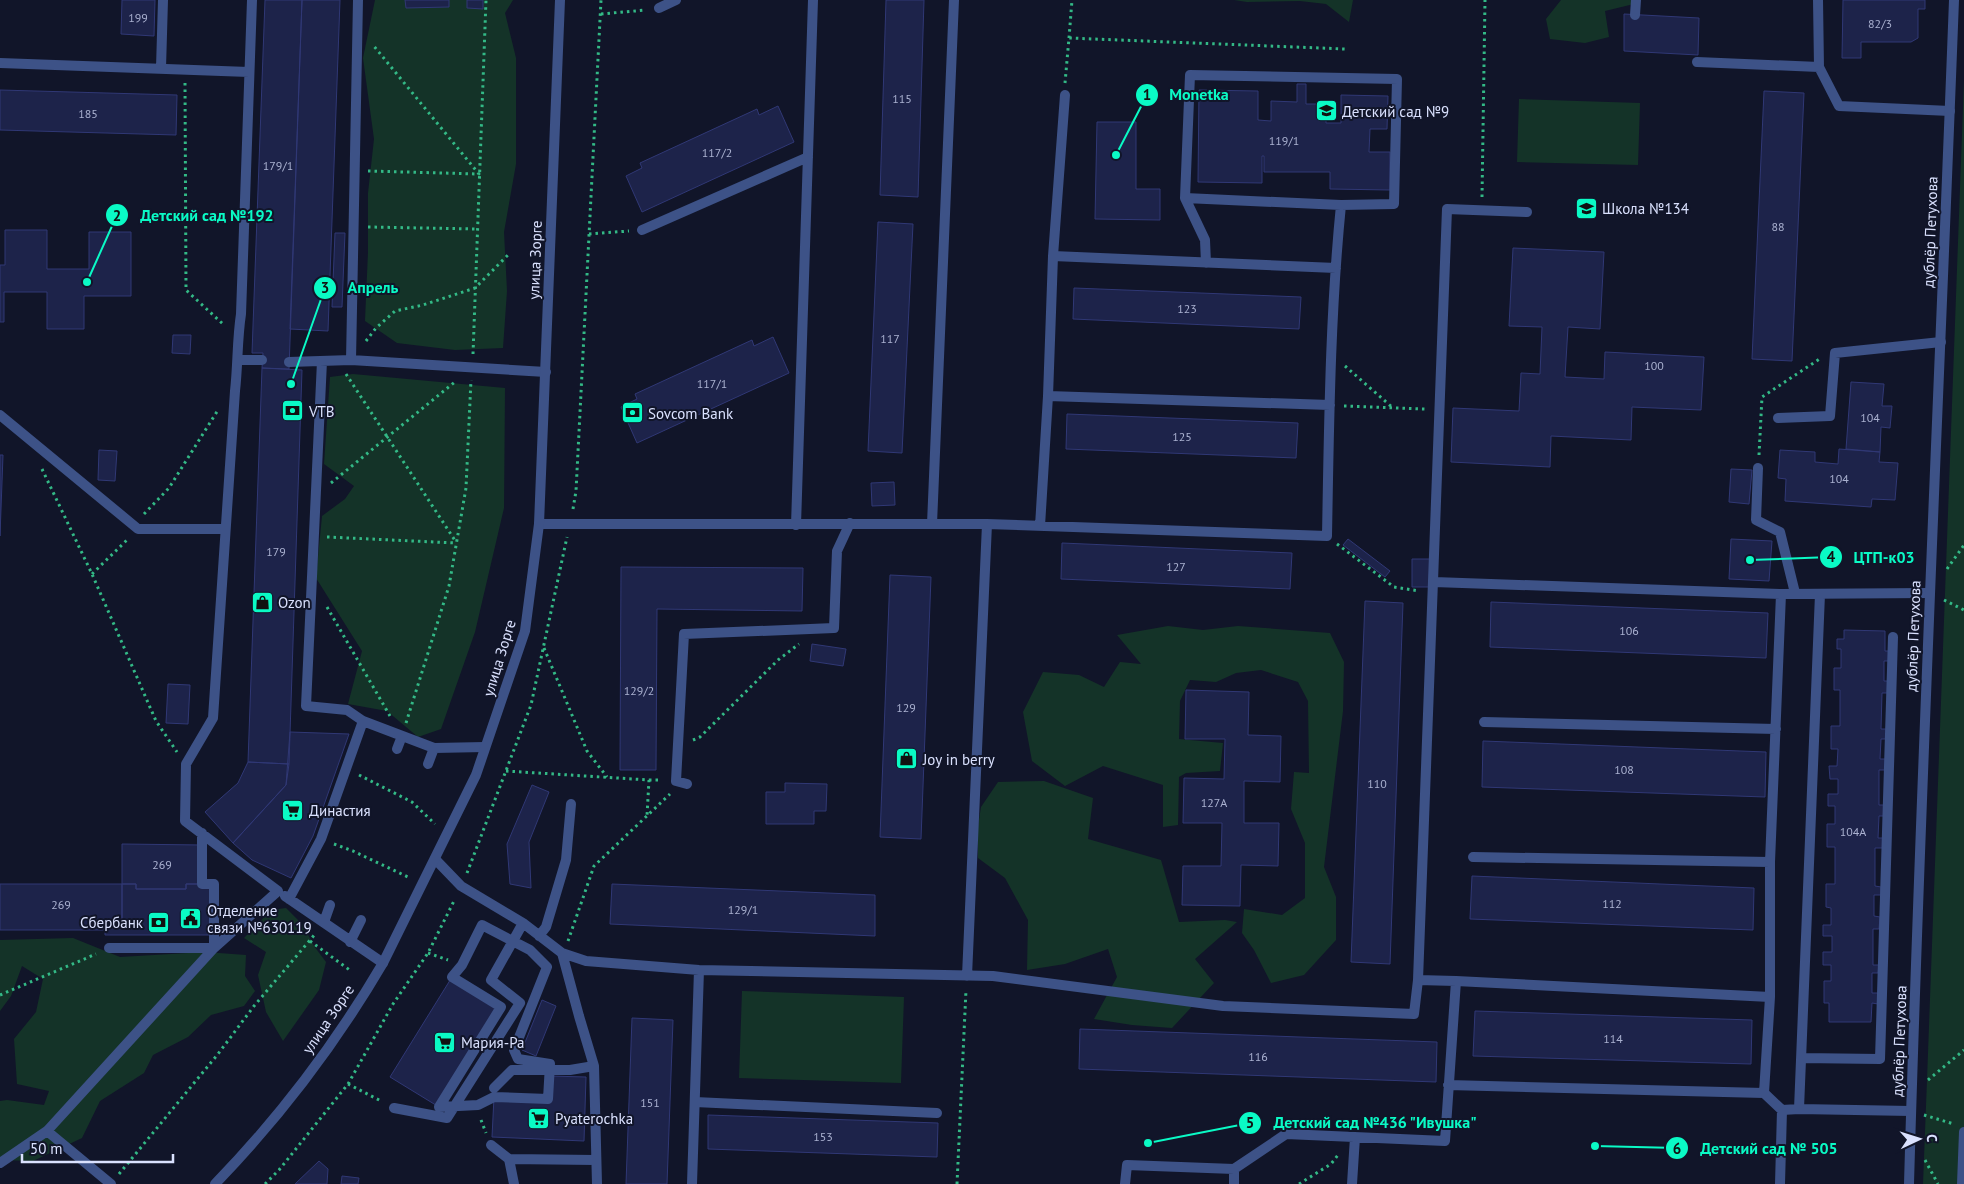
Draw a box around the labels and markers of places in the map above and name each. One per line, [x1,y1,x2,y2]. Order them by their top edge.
callout: Monetka [1135,79,1239,110]
school or university icon: Детский сад №9 [1314,99,1338,123]
place label: Детский сад №9 [1342,102,1449,121]
school or university icon: Школа №134 [1574,196,1598,220]
place label: Школа №134 [1602,199,1689,218]
callout: Детский сад №192 [105,200,283,231]
callout: Апрель [313,272,409,303]
bank icon: VTB [281,399,305,423]
bank icon: Sovcom Bank [620,401,644,425]
place label: VTB [308,402,335,421]
place label: Sovcom Bank [648,404,734,423]
callout: ЦТП-к03 [1819,542,1925,573]
shop icon: Ozon [250,590,274,614]
place label: Ozon [278,593,311,612]
shop icon: Joy in berry [895,747,919,771]
place label: Joy in berry [922,750,995,769]
supermarket icon: Династия [281,798,305,822]
place label: Династия [309,801,371,820]
place label: Отделение связи №630119 [207,901,312,937]
public building icon: Отделение связи №630119 [179,907,203,931]
bank icon: Сбербанк [147,910,171,934]
place label: Сбербанк [80,913,144,932]
supermarket icon: Мария-Ра [433,1030,457,1054]
place label: Мария-Ра [461,1033,524,1052]
supermarket icon: Pyaterochka [527,1106,551,1130]
callout: Детский сад №436 "Ивушка" [1238,1107,1487,1138]
place label: Pyaterochka [555,1109,633,1128]
callout: Детский сад № 505 [1665,1133,1847,1164]

